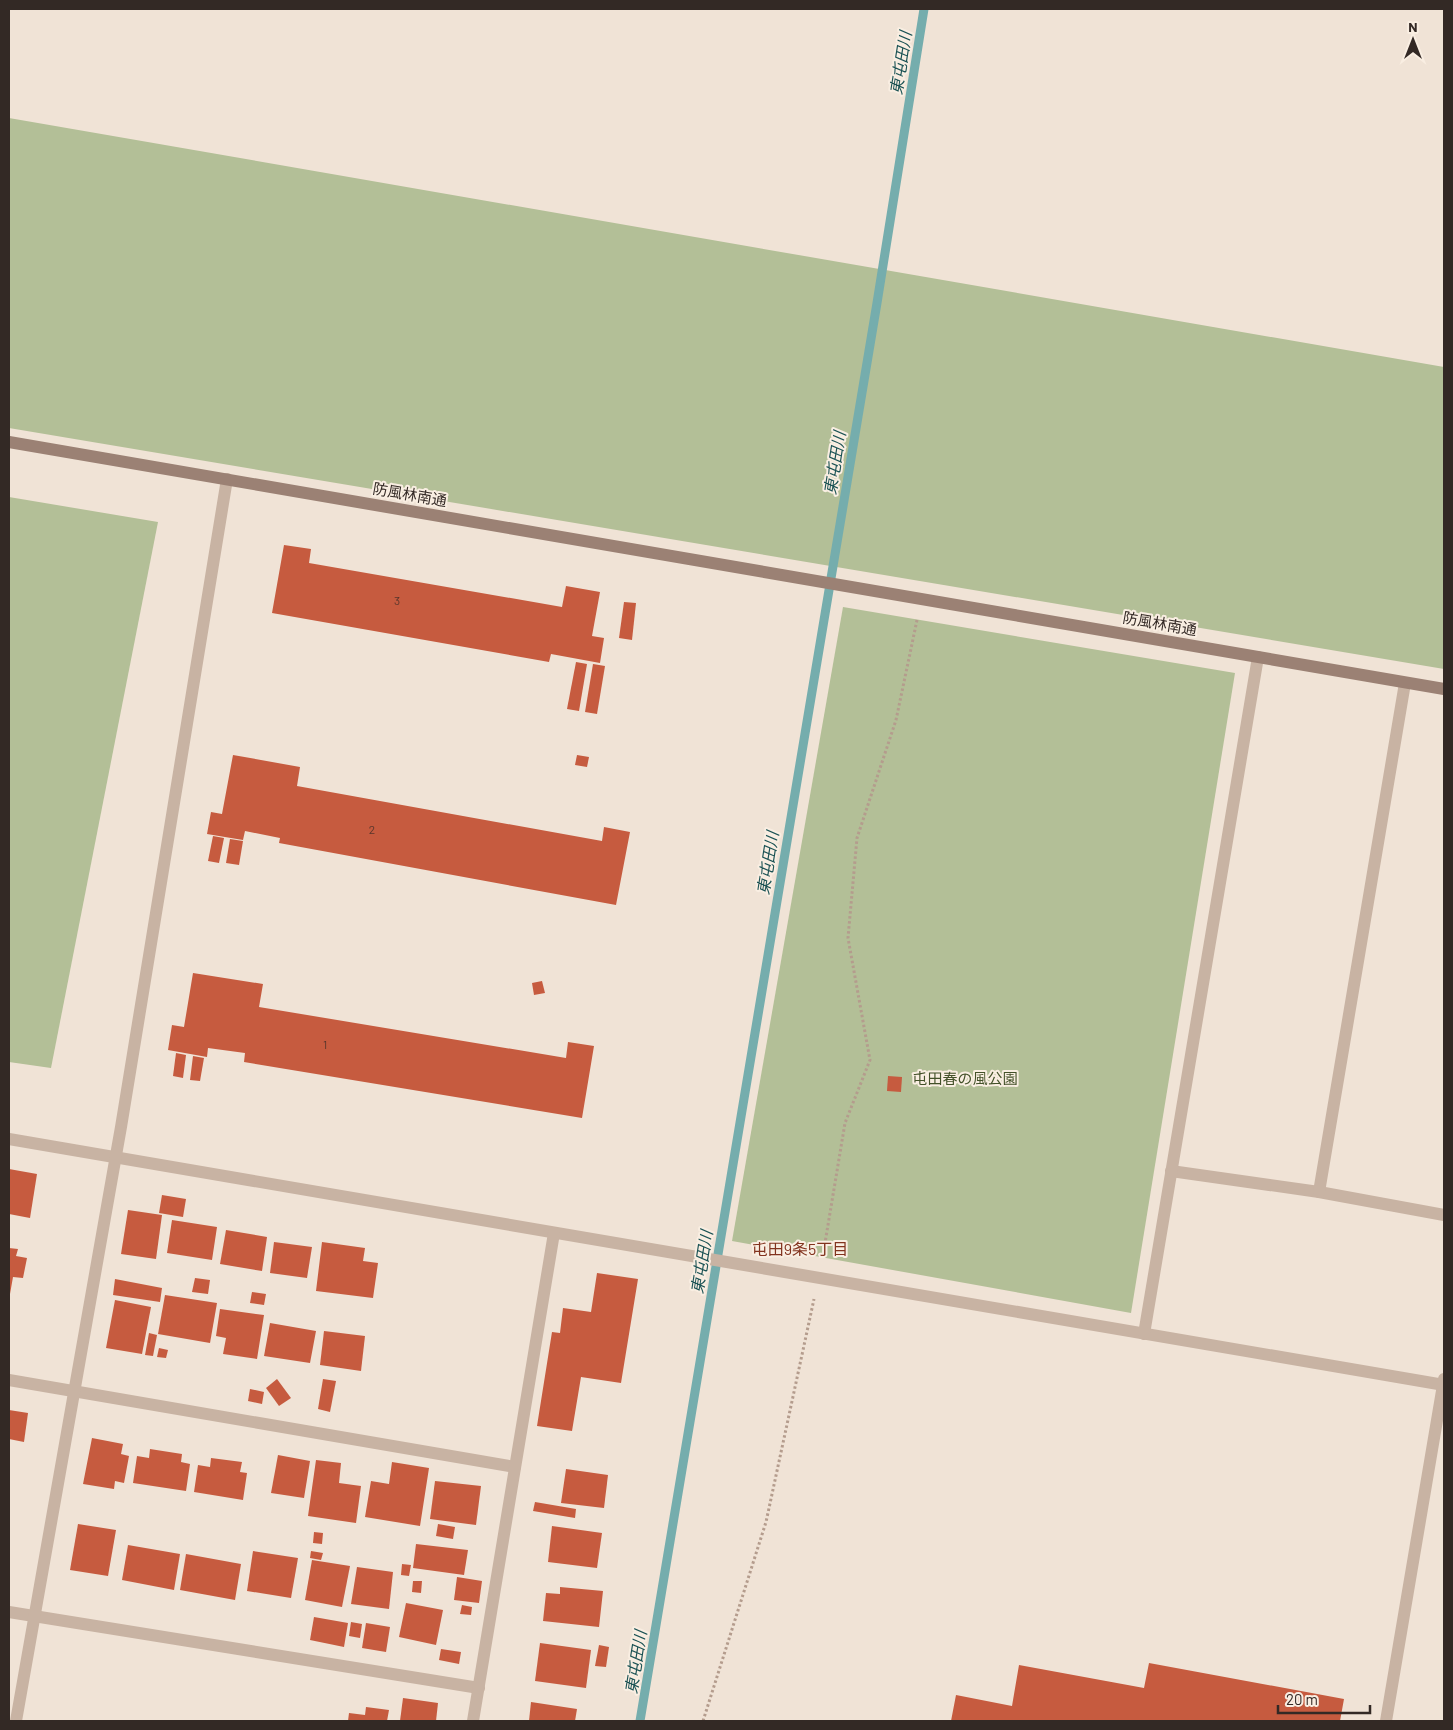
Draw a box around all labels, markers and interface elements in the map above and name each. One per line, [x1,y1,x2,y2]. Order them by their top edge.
north arrow [1388,15,1438,65]
text: N [1408,18,1418,35]
water label: 東屯田川 [886,28,915,96]
water label: 東屯田川 [820,428,849,496]
street label: 防風林南通 [371,479,449,509]
house number: 3 [394,593,400,607]
street label: 防風林南通 [1121,608,1199,638]
house number: 2 [369,822,375,836]
water label: 東屯田川 [753,828,782,896]
house number: 1 [323,1037,327,1051]
park label: 屯田春の風公園 [912,1069,1018,1087]
water label: 東屯田川 [687,1227,716,1295]
district label: 屯田9条5丁目 [752,1239,848,1258]
water label: 東屯田川 [621,1627,650,1695]
scale bar [1278,1682,1370,1714]
text: 20 m [1286,1690,1318,1708]

